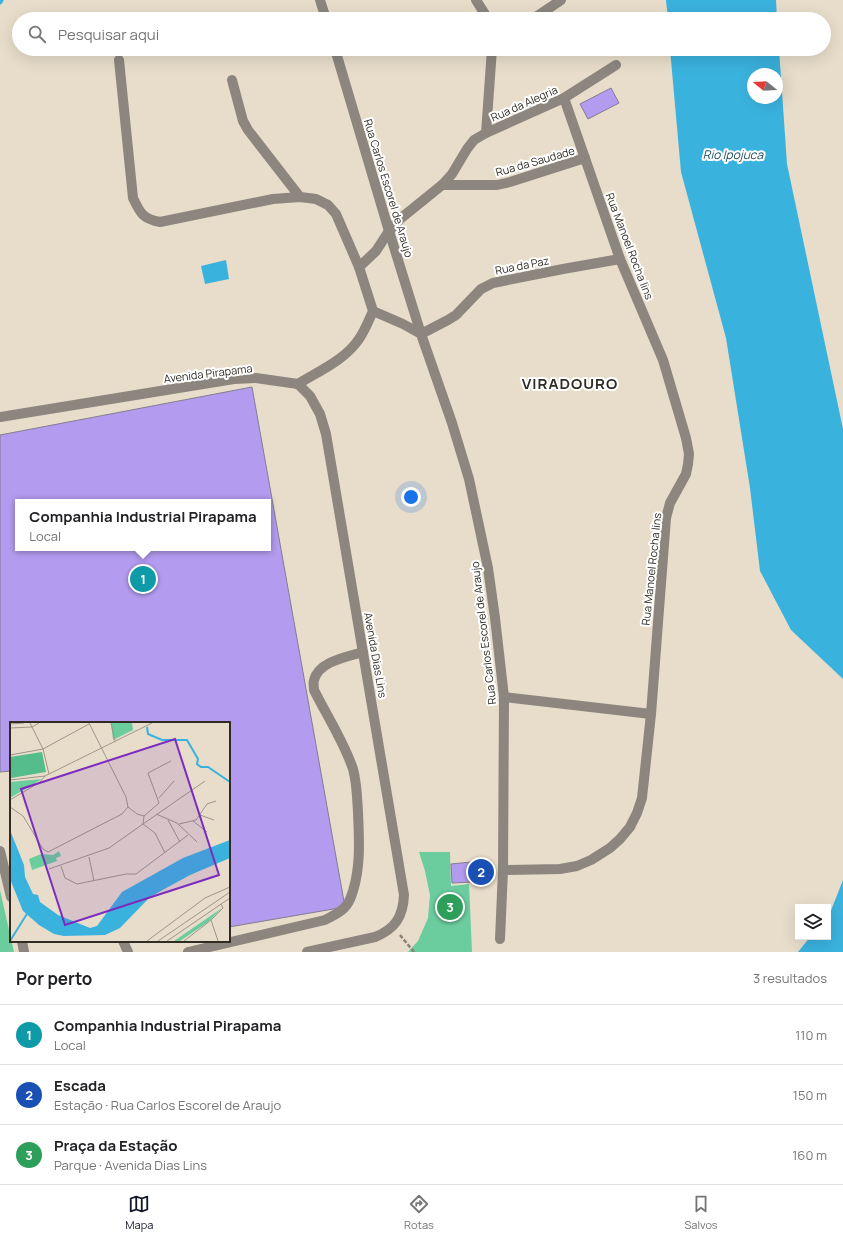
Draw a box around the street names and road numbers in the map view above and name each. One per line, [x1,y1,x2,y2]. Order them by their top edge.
street label: Rua da Alegria [488,82,560,124]
street label: Rua Carlos Escorel de Araujo [361,117,417,260]
street label: Rua da Saudade [494,142,577,179]
street label: Rua Manoel Rocha lins [603,190,657,302]
street label: Rua da Paz [494,252,551,278]
street label: Avenida Pirapama [163,360,253,386]
street label: Rua Manoel Rocha lins [638,512,664,626]
street label: Rua Carlos Escorel de Araujo [467,560,499,705]
street label: Avenida Dias Lins [361,611,391,699]

